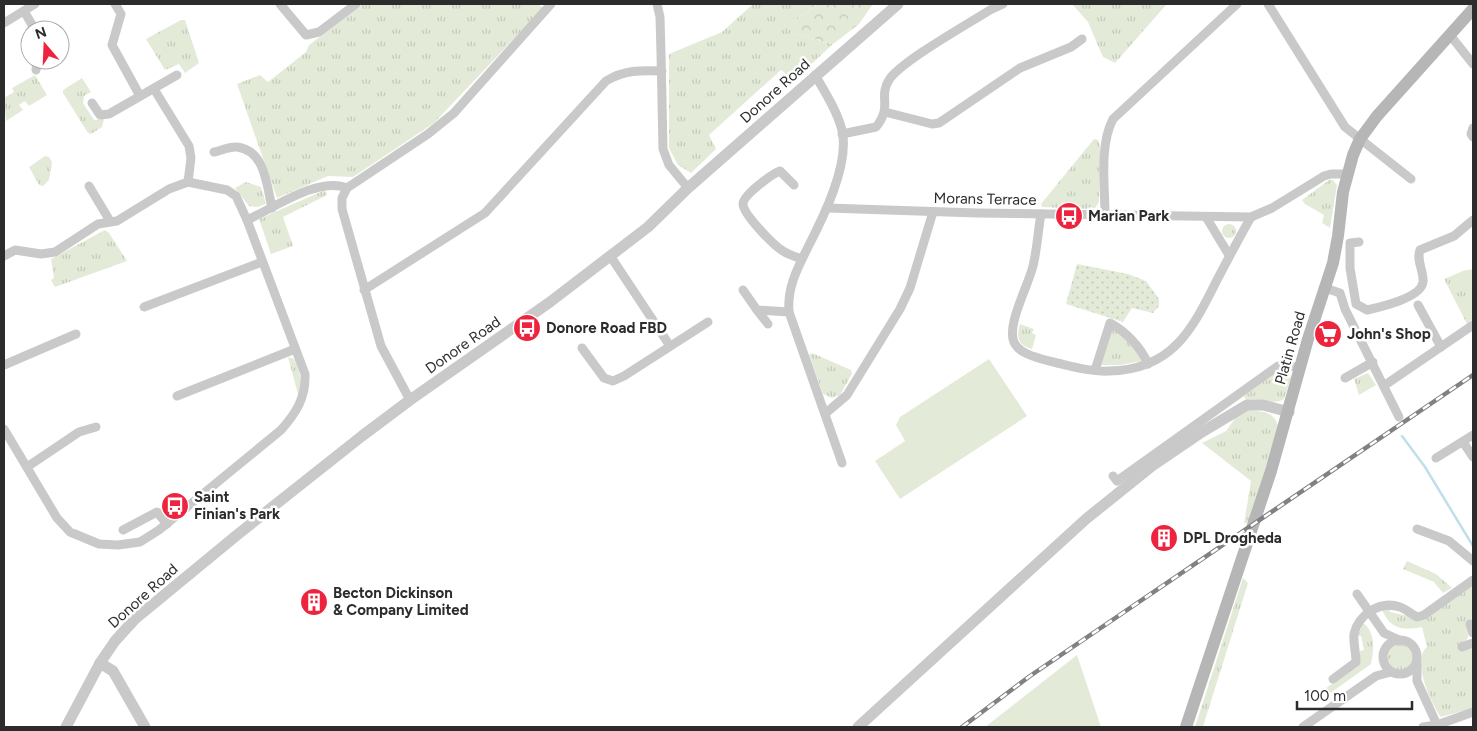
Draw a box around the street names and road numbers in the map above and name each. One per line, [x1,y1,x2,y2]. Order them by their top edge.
street label: Donore Road [736,55,814,127]
street label: Morans Terrace [933,189,1037,209]
street label: Platin Road [1271,309,1309,387]
street label: Donore Road [422,313,504,377]
street label: Donore Road [104,560,182,632]

